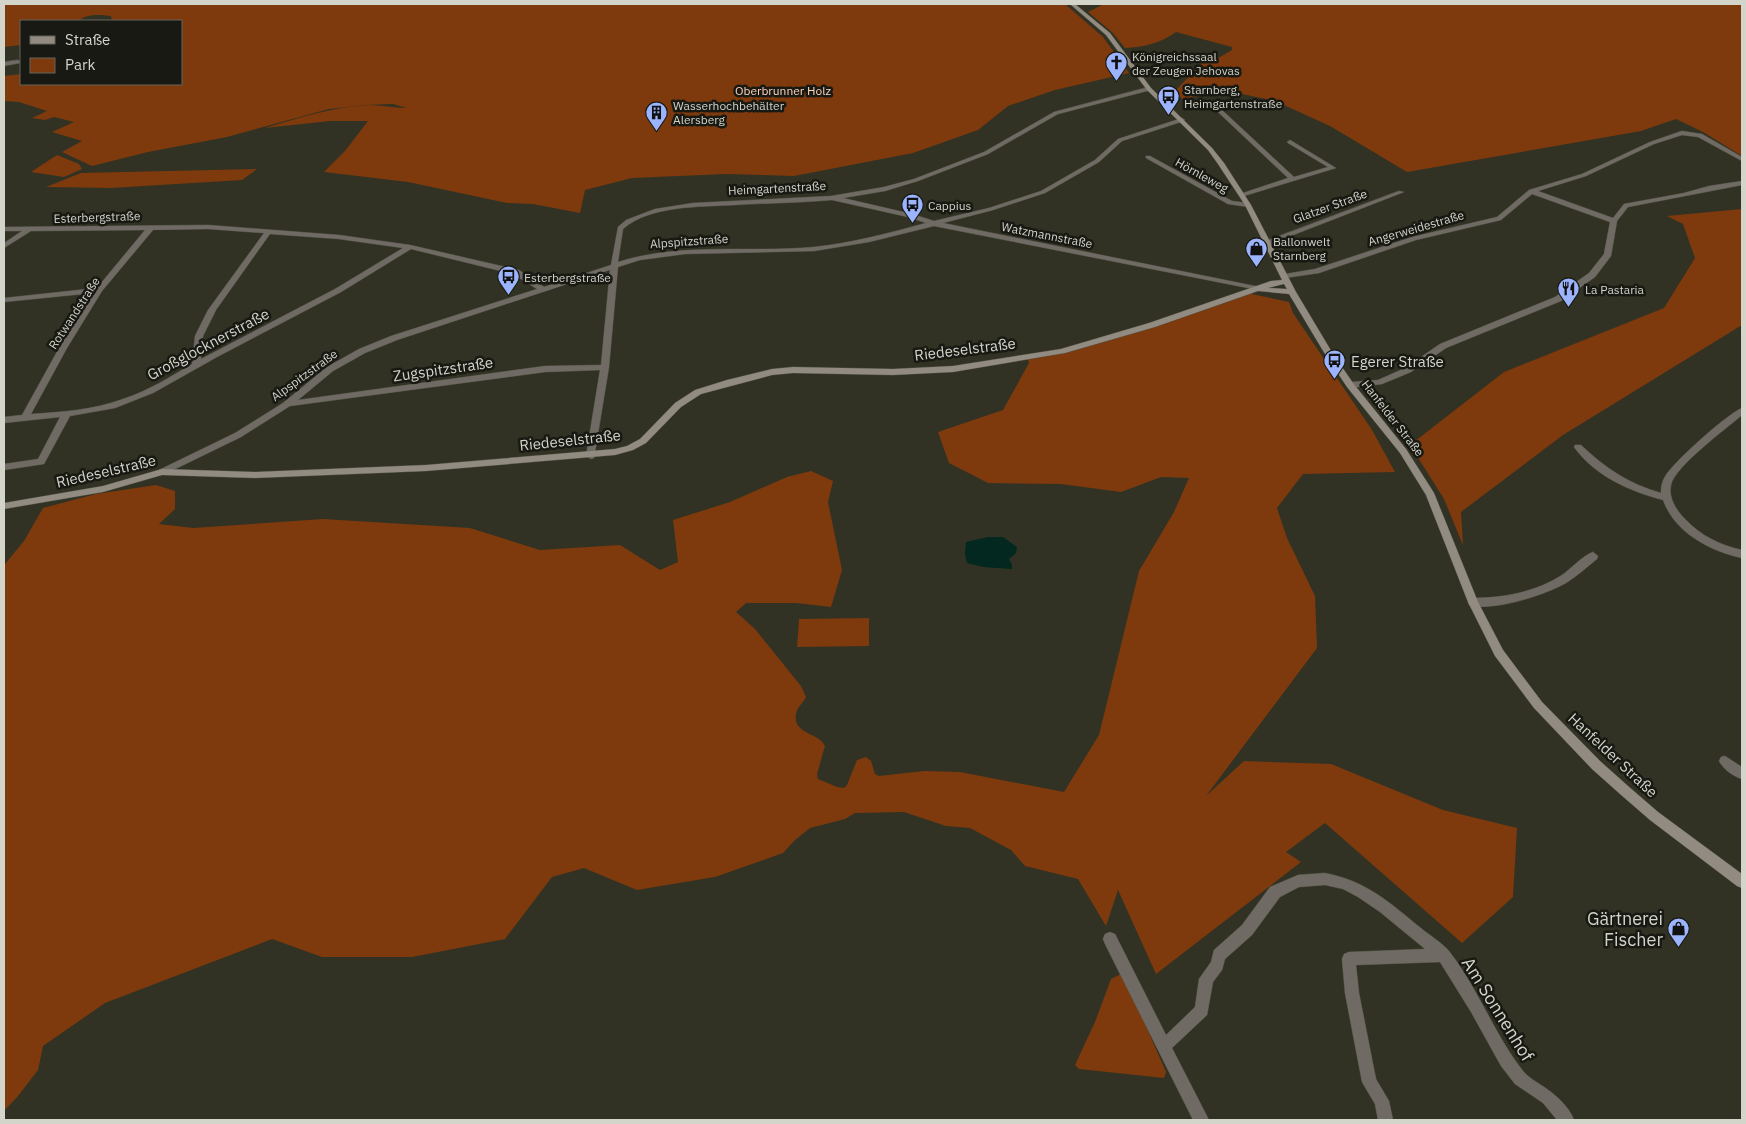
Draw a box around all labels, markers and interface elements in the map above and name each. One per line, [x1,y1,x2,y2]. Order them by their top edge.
legend [20,20,182,85]
text: Straße [65,30,110,49]
place label: Königreichssaal der Zeugen Jehovas [1132,49,1240,78]
church icon: Königreichssaal der Zeugen Jehovas [1104,51,1128,82]
text: Park [65,55,95,74]
place label: Starnberg, Heimgartenstraße [1184,82,1283,111]
park label: Oberbrunner Holz [735,83,831,98]
bus stop icon: Starnberg, Heimgartenstraße [1156,84,1180,115]
place label: Wasserhochbehälter Alersberg [673,98,785,127]
building icon: Wasserhochbehälter Alersberg [645,100,669,131]
street label: Hörnleweg [1173,154,1232,196]
street label: Heimgartenstraße [728,178,827,198]
street label: Glatzer Straße [1291,186,1369,226]
bus stop icon: Cappius [900,193,924,224]
place label: Cappius [928,198,972,213]
street label: Angerweidestraße [1366,207,1466,249]
street label: Esterbergstraße [53,208,141,226]
street label: Watzmannstraße [1000,219,1094,251]
street label: Alpspitzstraße [649,231,729,251]
place label: Ballonwelt Starnberg [1273,234,1330,263]
shop icon: Ballonwelt Starnberg [1245,236,1269,267]
bus stop icon: Esterbergstraße [496,265,520,296]
place label: Esterbergstraße [524,270,611,285]
street label: Rotwandstraße [45,274,103,352]
restaurant icon: La Pastaria [1557,277,1581,308]
place label: La Pastaria [1585,282,1645,297]
street label: Großglocknerstraße [144,304,272,384]
street label: Riedeselstraße [913,333,1017,365]
street label: Alpspitzstraße [268,346,340,404]
bus stop icon: Egerer Straße [1323,349,1347,380]
place label: Egerer Straße [1351,352,1444,371]
street label: Zugspitzstraße [392,353,494,385]
street label: Hanfelder Straße [1359,377,1428,459]
street label: Riedeselstraße [518,425,622,455]
street label: Riedeselstraße [54,450,158,492]
street label: Hanfelder Straße [1564,709,1662,801]
place label: Gärtnerei Fischer [1587,907,1663,951]
shop icon: Gärtnerei Fischer [1667,916,1691,947]
street label: Am Sonnenhof [1457,953,1539,1066]

